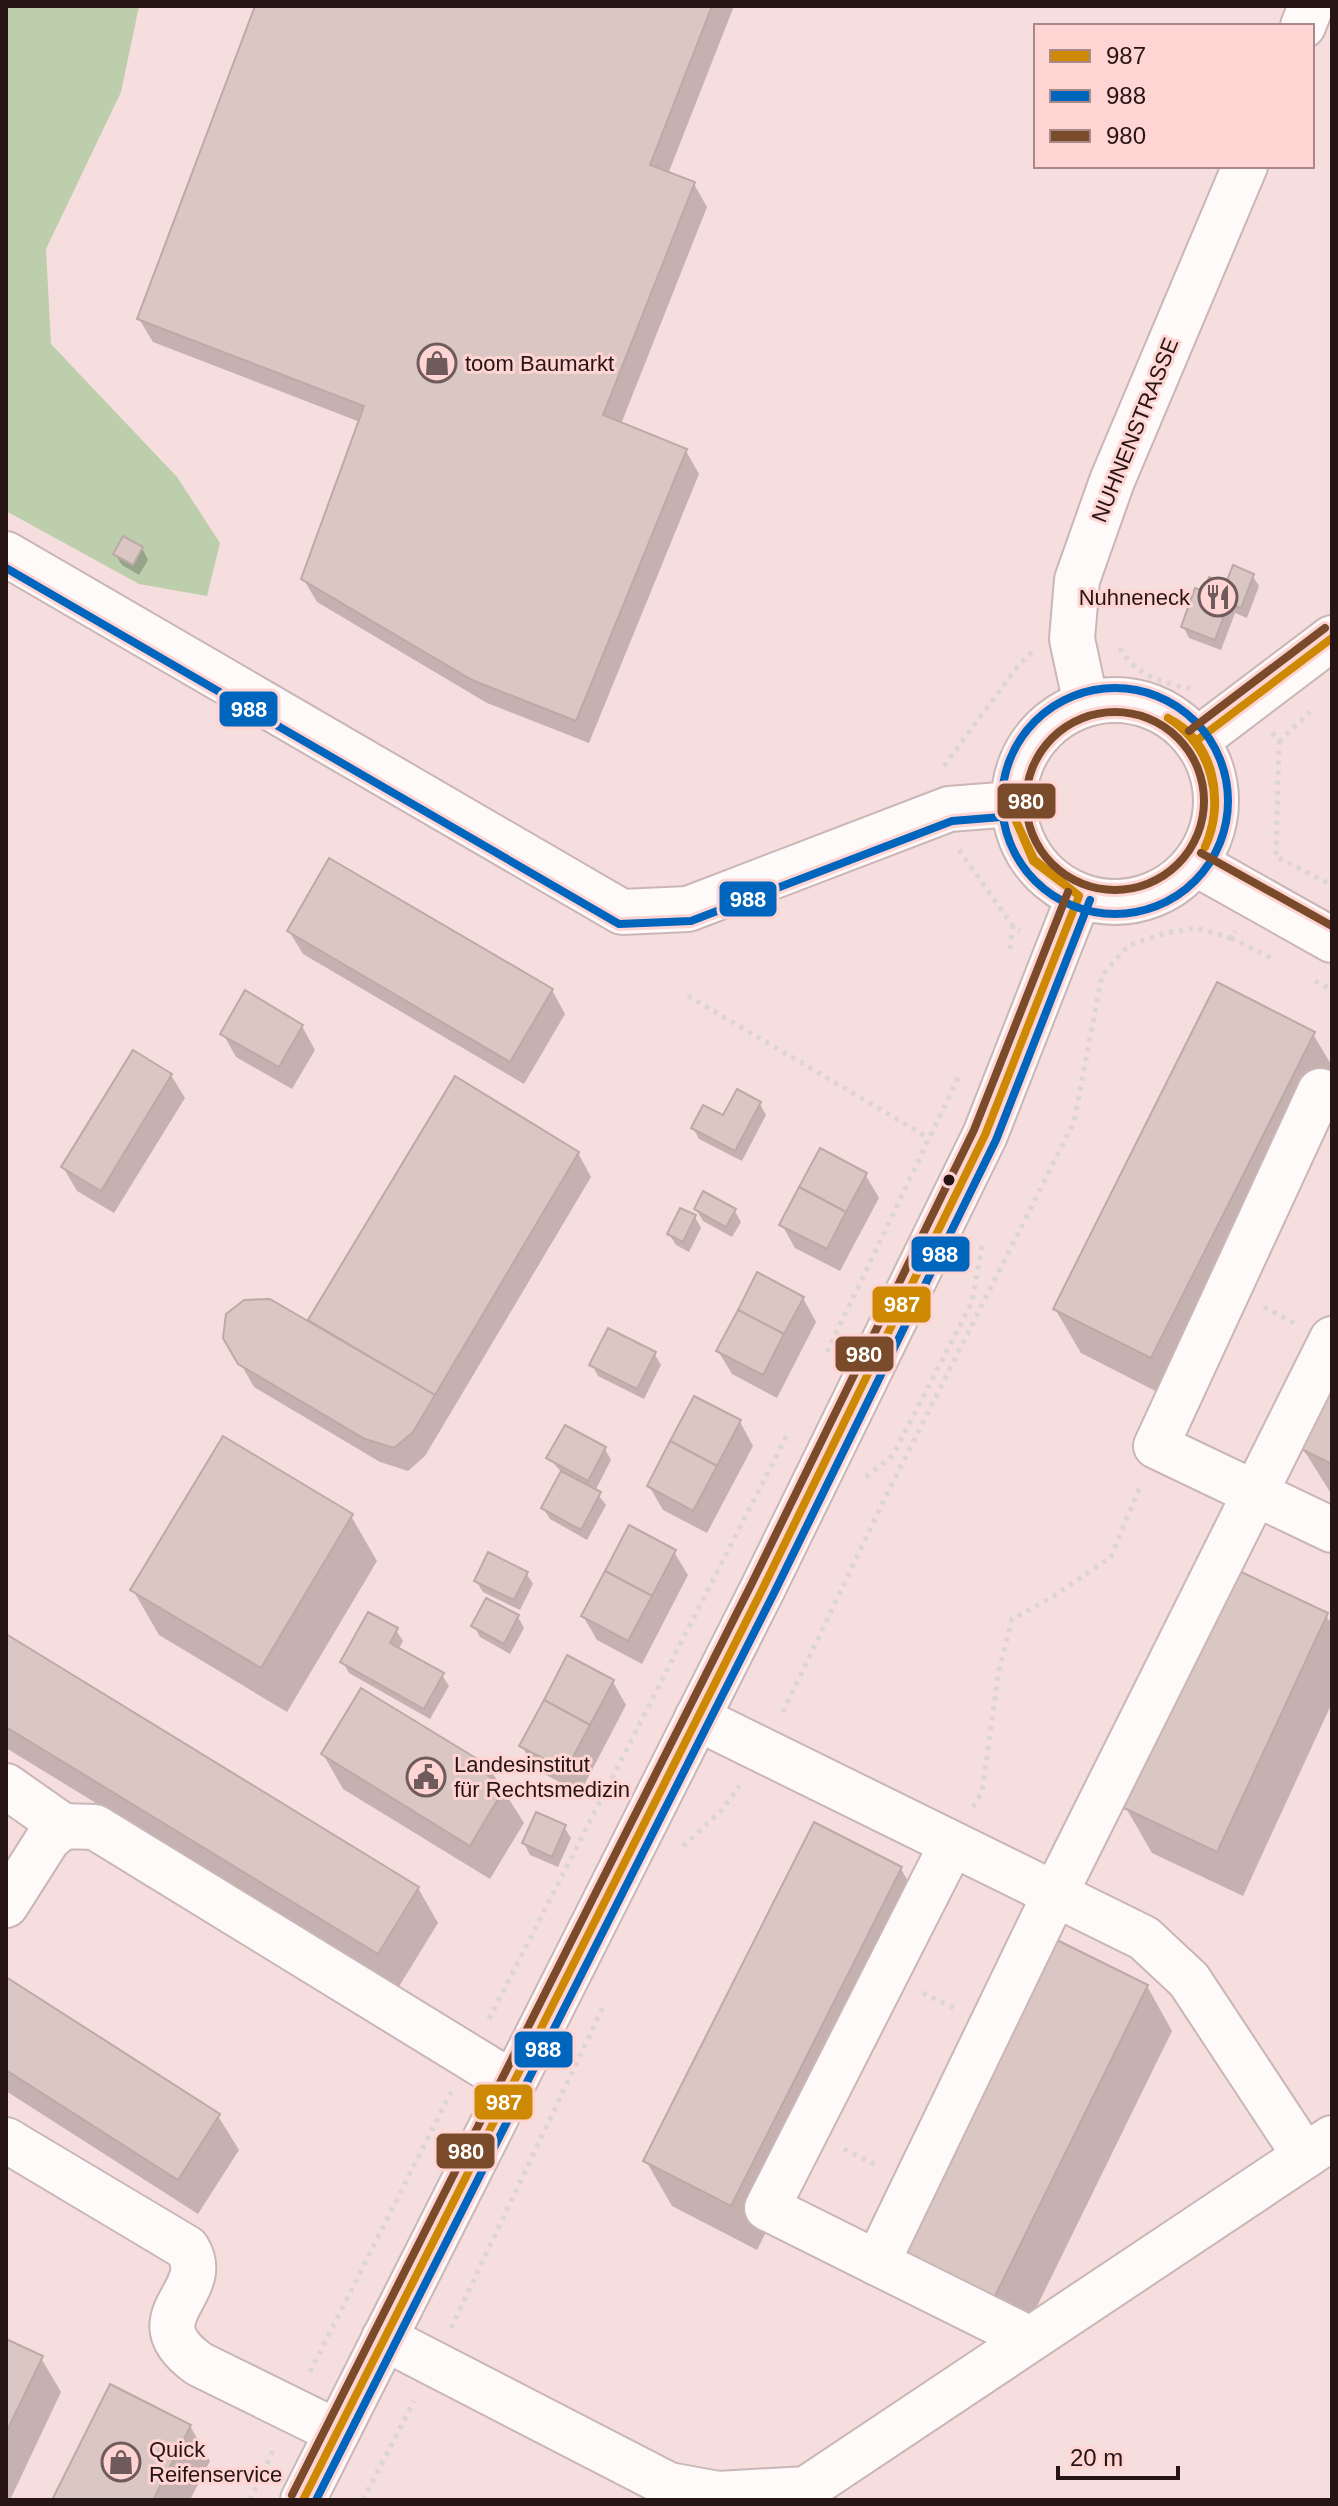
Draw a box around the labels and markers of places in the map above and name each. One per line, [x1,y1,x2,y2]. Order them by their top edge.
shop icon: toom Baumarkt [416,342,458,384]
place label: toom Baumarkt [465,351,614,376]
restaurant icon: Nuhneneck [1197,576,1239,618]
place label: Nuhneneck [1079,585,1191,610]
unlabelled marker [941,1172,957,1188]
place label: Landesinstitut für Rechtsmedizin [454,1752,630,1802]
public building icon: Landesinstitut für Rechtsmedizin [405,1756,447,1798]
place label: Quick Reifenservice [149,2437,282,2487]
shop icon: Quick Reifenservice [100,2441,142,2483]

